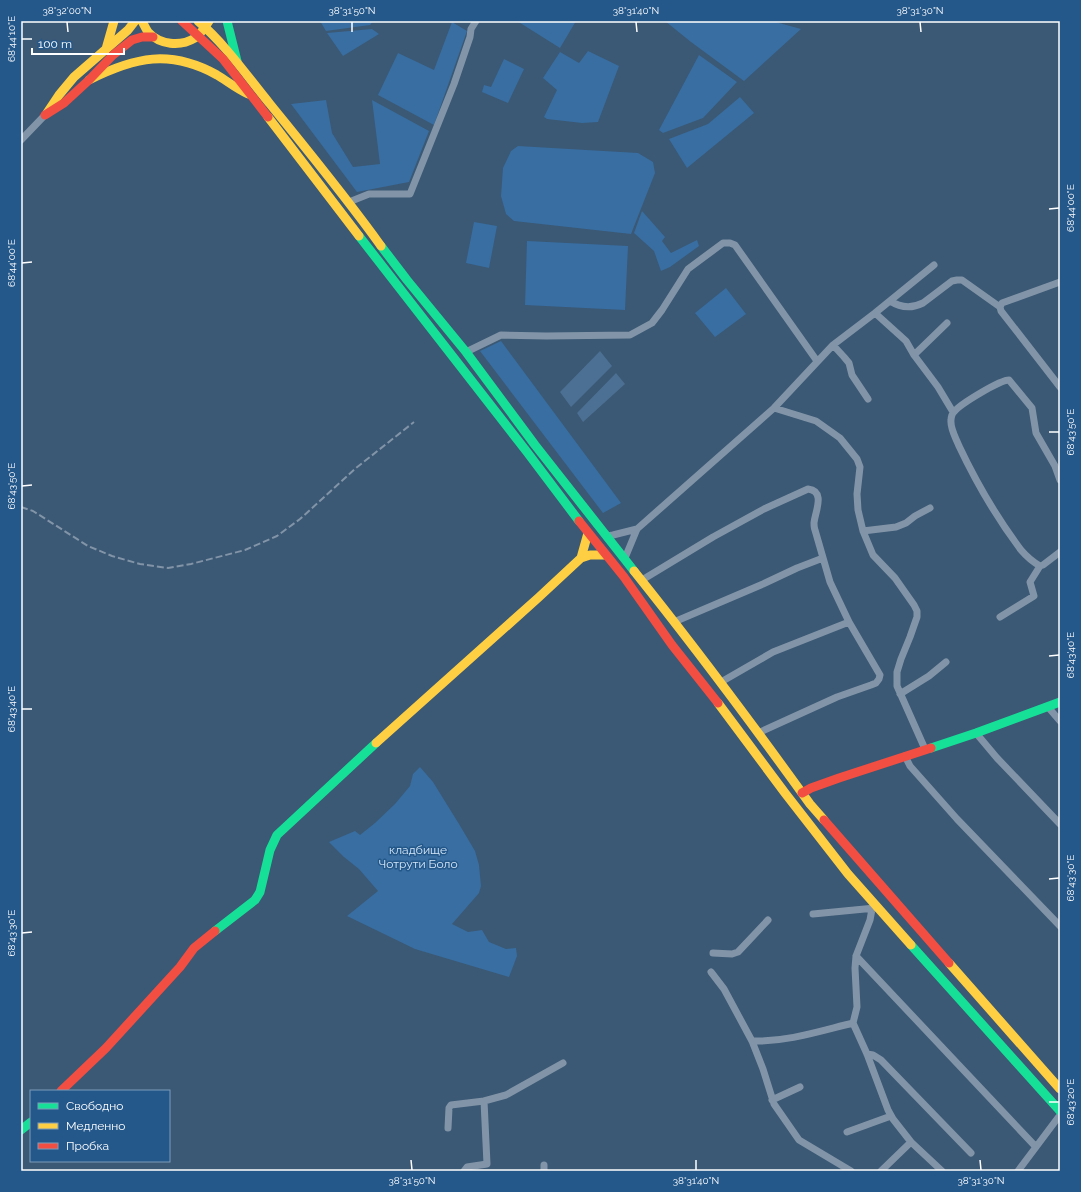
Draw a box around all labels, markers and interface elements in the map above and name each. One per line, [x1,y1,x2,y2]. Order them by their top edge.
text: 38°32'00"N [42,5,92,16]
text: 38°31'50"N [328,5,376,16]
text: 38°31'40"N [613,5,659,16]
text: 38°31'30"N [896,5,944,16]
text: 68°44'10"E [6,16,17,62]
scale bar [32,30,124,56]
text: 100 m [38,37,72,51]
text: 68°44'00"E [1065,184,1076,232]
text: 68°44'00"E [6,239,17,287]
text: 68°43'50"E [1065,409,1076,455]
text: 68°43'50"E [6,463,17,509]
text: 68°43'40"E [1065,632,1076,678]
text: 68°43'40"E [6,686,17,732]
park label: кладбище Чотрути Боло [378,843,458,871]
text: 68°43'30"E [1065,855,1076,901]
text: 68°43'30"E [6,910,17,956]
text: 68°43'20"E [1065,1079,1076,1125]
legend [30,1090,170,1162]
text: Свободно [66,1099,123,1113]
text: Медленно [66,1119,125,1133]
text: Пробка [66,1139,109,1153]
text: 38°31'50"N [388,1175,436,1186]
text: 38°31'40"N [673,1175,719,1186]
text: 38°31'30"N [957,1175,1005,1186]

